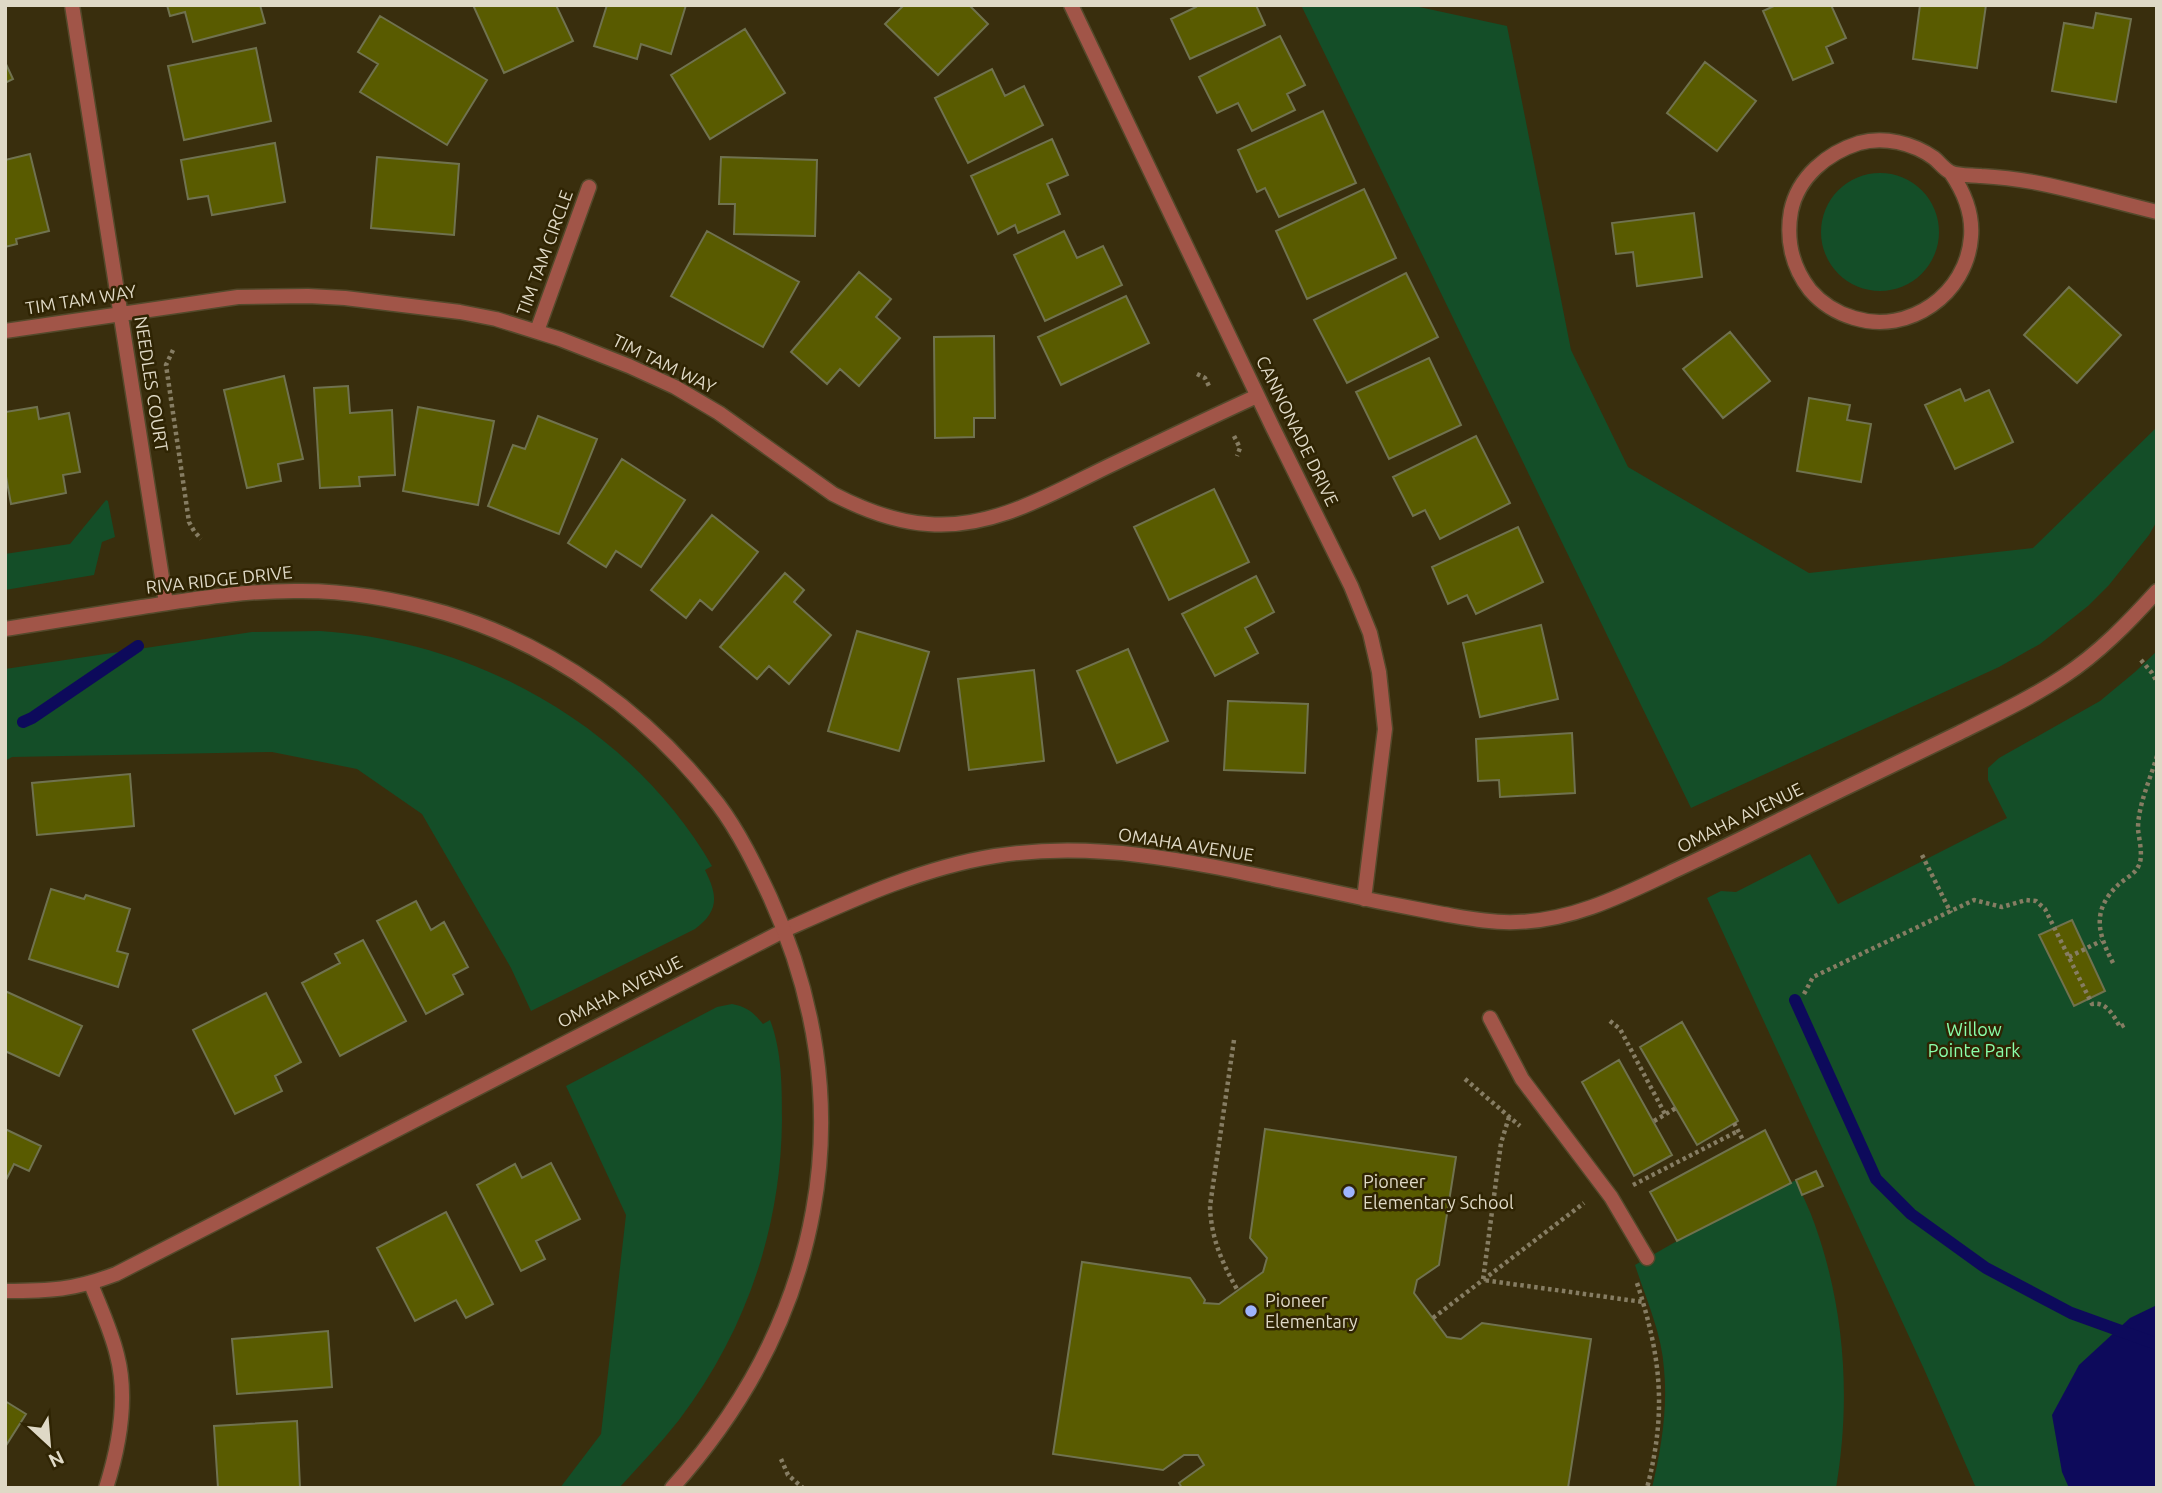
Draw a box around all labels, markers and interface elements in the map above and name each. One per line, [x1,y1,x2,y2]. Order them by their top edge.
street label: TIM TAM CIRCLE [512,187,576,318]
street label: TIM TAM WAY [24,280,138,318]
street label: NEEDLES COURT [131,315,173,453]
street label: TIM TAM WAY [610,330,720,397]
street label: CANNONADE DRIVE [1253,352,1343,509]
street label: RIVA RIDGE DRIVE [145,561,293,597]
street label: OMAHA AVENUE [1674,778,1806,856]
street label: OMAHA AVENUE [1117,823,1255,865]
street label: OMAHA AVENUE [554,951,685,1031]
park label: Willow Pointe Park [1928,1019,2020,1060]
place label: Pioneer Elementary School [1363,1171,1514,1212]
marker: Pioneer Elementary School [1341,1184,1357,1200]
place label: Pioneer Elementary [1265,1290,1358,1331]
marker: Pioneer Elementary [1243,1303,1259,1319]
north arrow [14,1409,84,1479]
text: N [45,1446,68,1472]

